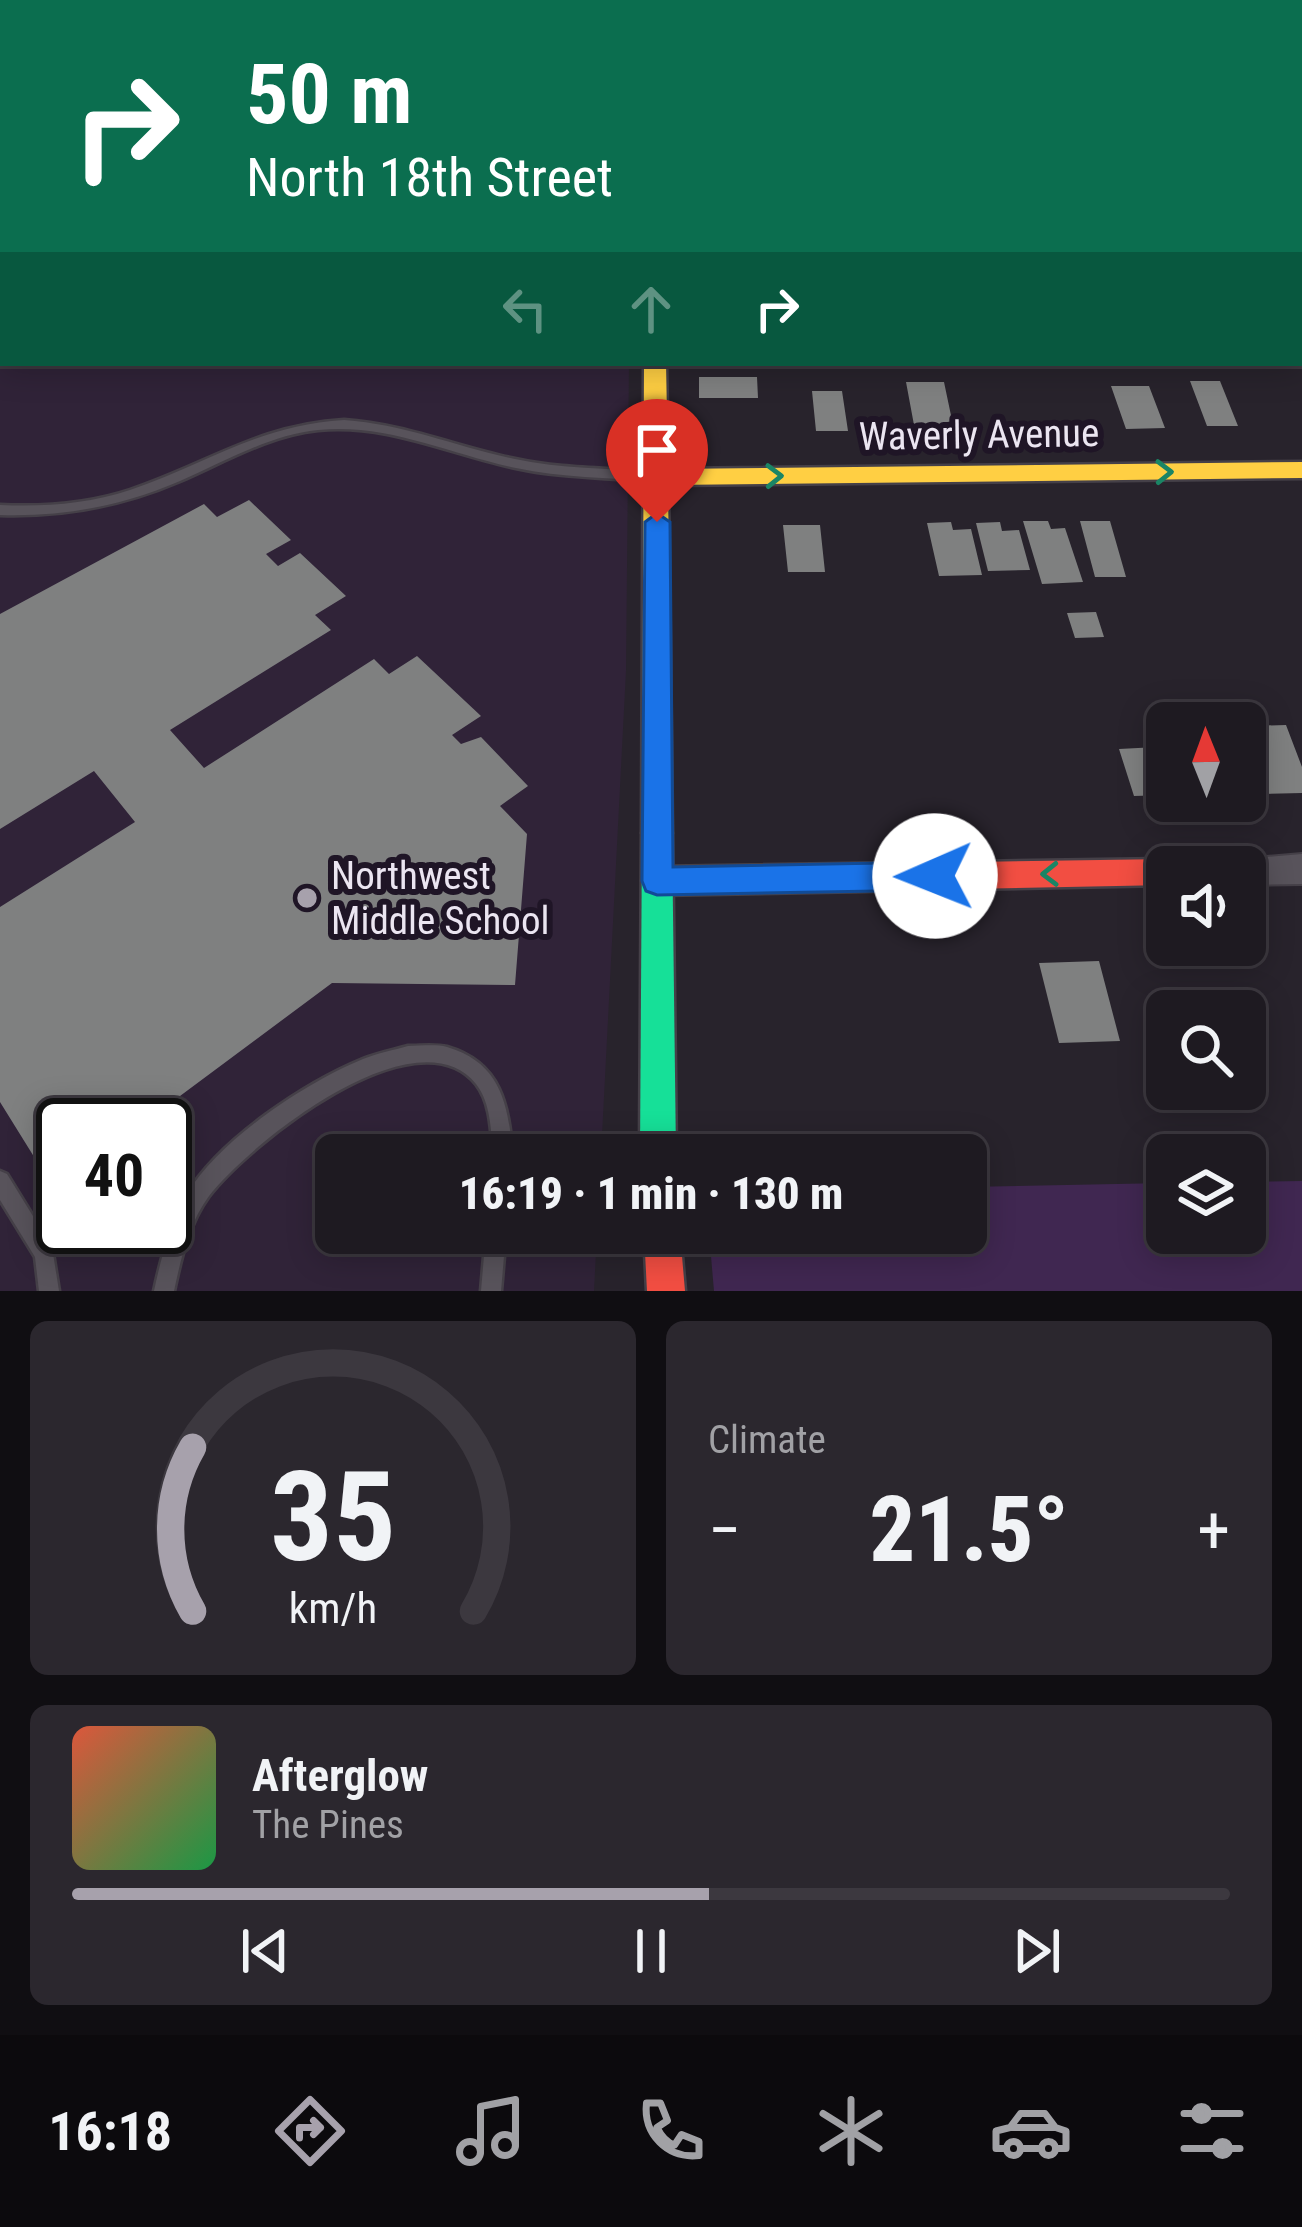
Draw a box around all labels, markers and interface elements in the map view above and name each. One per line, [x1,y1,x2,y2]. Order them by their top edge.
text: 50 m [246,45,413,144]
icon: right [48,48,204,204]
text: North 18th Street [246,146,613,209]
icon: left [492,276,558,342]
icon: ahead [618,276,684,342]
icon: right [744,276,810,342]
pin [606,399,708,522]
street label: Waverly Avenue [858,410,1100,460]
icon: arrive [624,417,690,483]
one-way arrow [1156,459,1174,485]
one-way arrow [766,463,784,489]
north arrow [1146,702,1266,822]
map controls [1146,702,1266,1254]
position arrow [872,813,998,939]
button: sound [1146,846,1266,966]
place label: Northwest Middle School [331,853,549,944]
one-way arrow [1040,861,1058,887]
marker: Northwest Middle School [294,885,320,911]
button: search [1146,990,1266,1110]
speed limit sign: 40 [36,1098,192,1254]
button: layers [1146,1134,1266,1254]
text: 16:19 · 1 min · 130 m [459,1167,843,1220]
text: Climate [708,1417,826,1463]
text: 35 [270,1444,396,1590]
text: 21.5° [869,1478,1069,1583]
text: − [708,1492,741,1569]
text: + [1197,1492,1230,1569]
text: km/h [289,1583,377,1633]
text: Afterglow [252,1749,428,1802]
text: The Pines [252,1802,404,1848]
icon: previous [232,1918,298,1984]
icon: pause [618,1918,684,1984]
icon: next [1004,1918,1070,1984]
icon: directions [268,2089,352,2173]
icon: music [449,2089,533,2173]
icon: phone [629,2089,713,2173]
icon: climate [809,2089,893,2173]
icon: car [989,2089,1073,2173]
icon: filters [1170,2089,1254,2173]
text: 16:18 [48,2100,172,2163]

